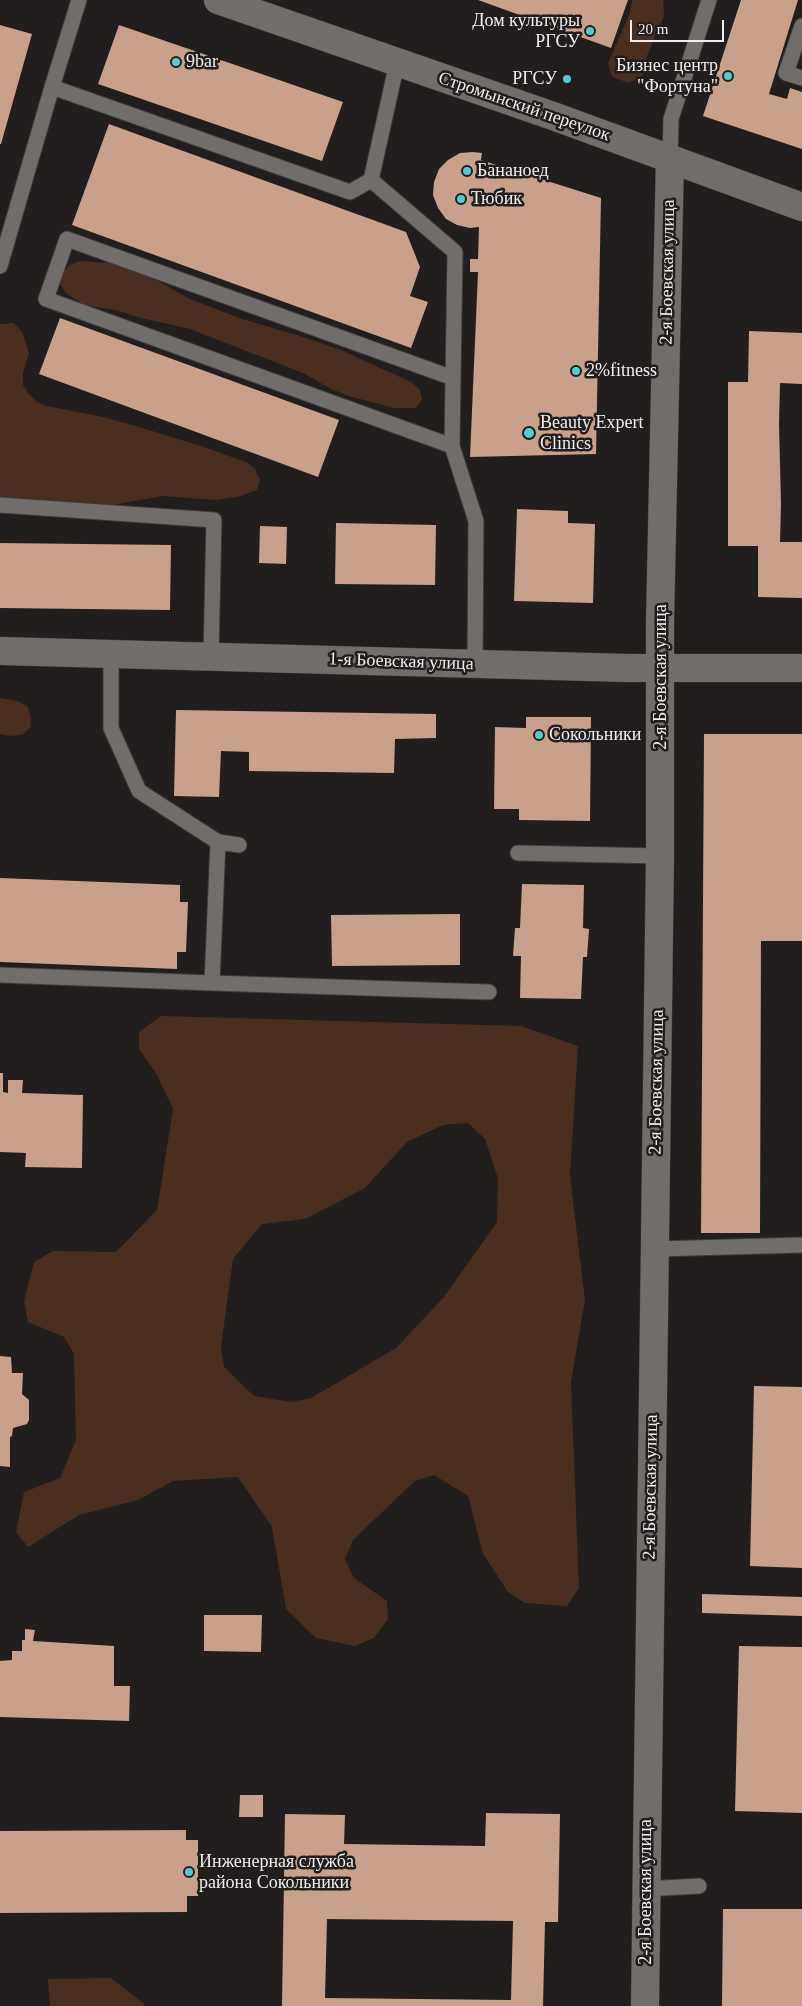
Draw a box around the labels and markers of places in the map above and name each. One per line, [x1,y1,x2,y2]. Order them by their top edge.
place label: Дом культуры РГСУ [472,10,580,52]
marker: Дом культуры РГСУ [584,25,596,37]
place label: 9bar [186,51,218,73]
place label: Бизнес центр "Фортуна" [616,55,718,98]
marker: 9bar [170,56,182,68]
place label: РГСУ [512,68,557,90]
marker: Бизнес центр "Фортуна" [722,70,734,82]
marker: РГСУ [561,73,573,85]
place label: Бананоед [477,160,549,182]
marker: Бананоед [461,165,473,177]
place label: Тюбик [471,188,522,210]
marker: Тюбик [455,193,467,205]
place label: 2%fitness [586,360,657,382]
marker: 2%fitness [570,365,582,377]
place label: Beauty Expert Clinics [540,412,643,454]
marker: Beauty Expert Clinics [522,426,536,440]
place label: Сокольники [549,724,641,746]
marker: Сокольники [533,729,545,741]
place label: Инженерная служба района Сокольники [199,1851,354,1894]
marker: Инженерная служба района Сокольники [183,1866,195,1878]

